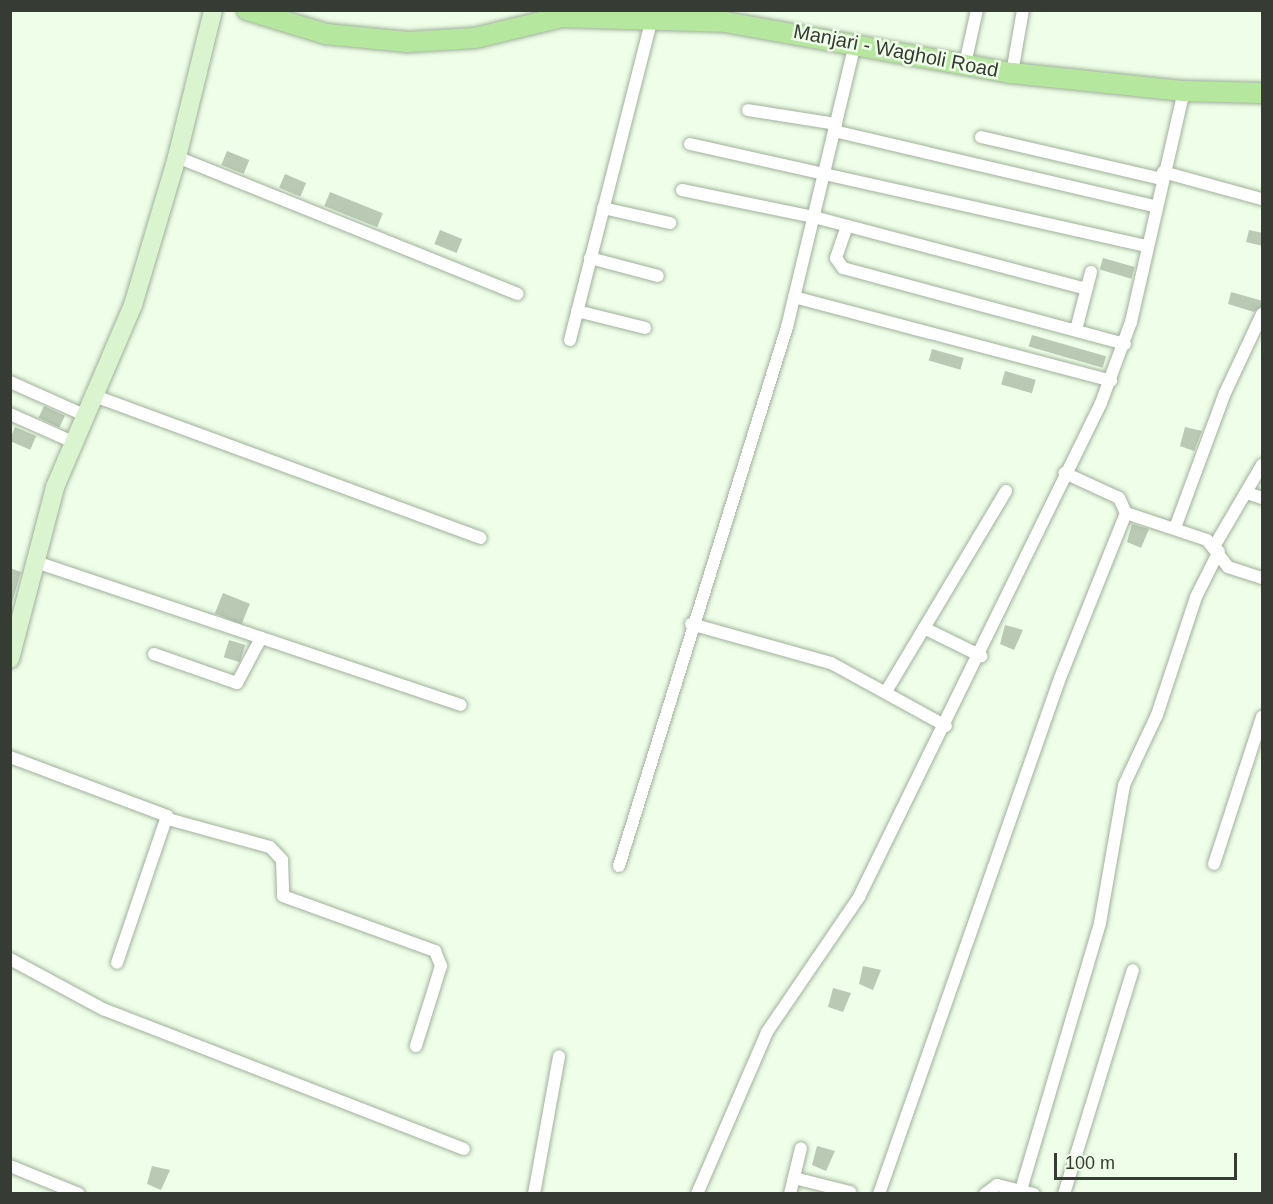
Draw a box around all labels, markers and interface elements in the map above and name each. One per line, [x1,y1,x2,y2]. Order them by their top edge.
street label: Manjari - Wagholi Road [792,19,1000,83]
scale bar [1057,1141,1240,1179]
text: 100 m [1065,1153,1115,1173]

